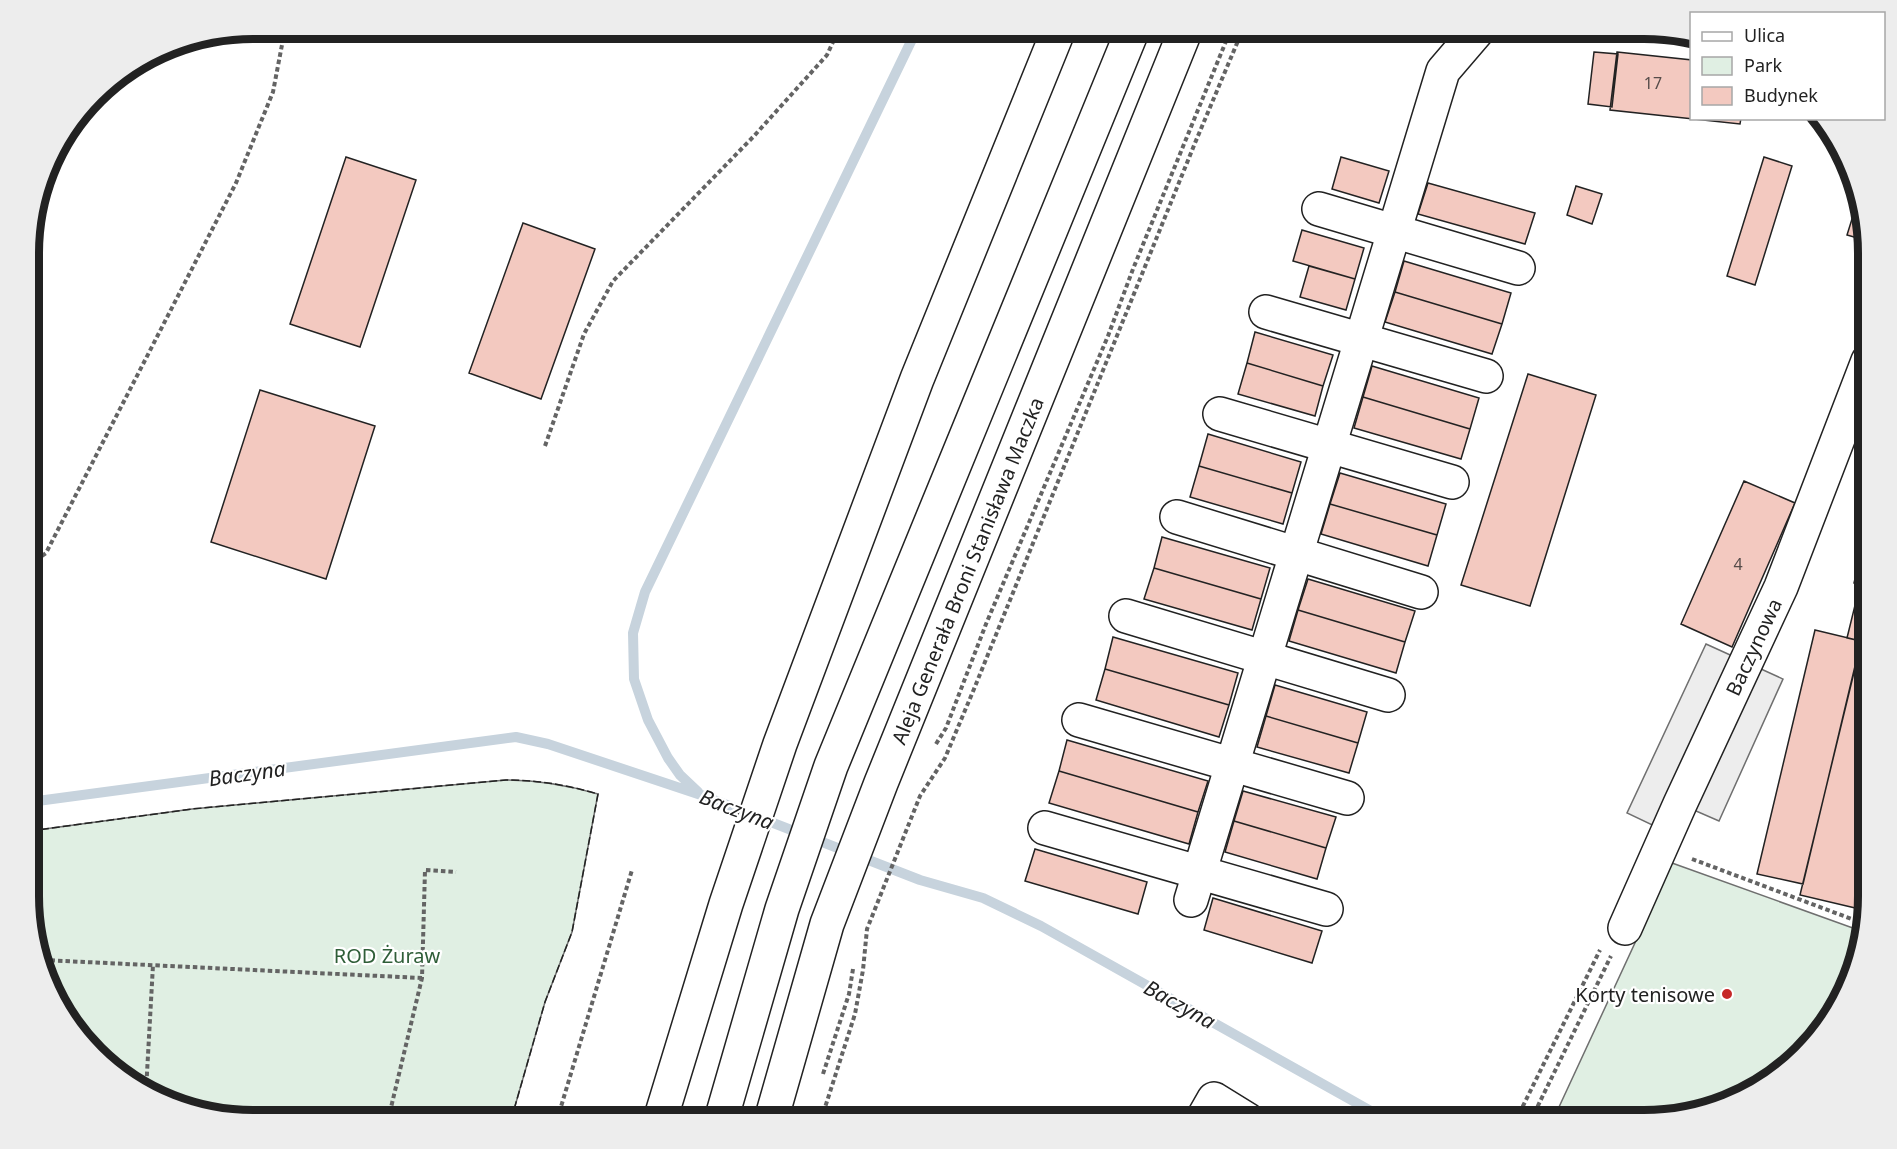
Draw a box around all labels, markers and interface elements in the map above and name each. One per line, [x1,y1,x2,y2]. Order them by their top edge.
legend [1690,12,1885,120]
text: Ulica [1744,23,1785,47]
text: Park [1744,53,1782,77]
house number: 17 [1644,72,1662,94]
text: Budynek [1744,83,1818,107]
street label: Aleja Generała Broni Stanisława Maczka [885,393,1049,748]
house number: 4 [1733,553,1743,575]
street label: Baczynowa [1719,594,1787,700]
water label: Baczyna [207,754,287,792]
water label: Baczyna [696,782,778,836]
park label: ROD Żuraw [334,942,441,969]
water label: Baczyna [1139,973,1221,1035]
place label: Korty tenisowe [1575,981,1715,1008]
marker: Korty tenisowe [1720,987,1734,1001]

